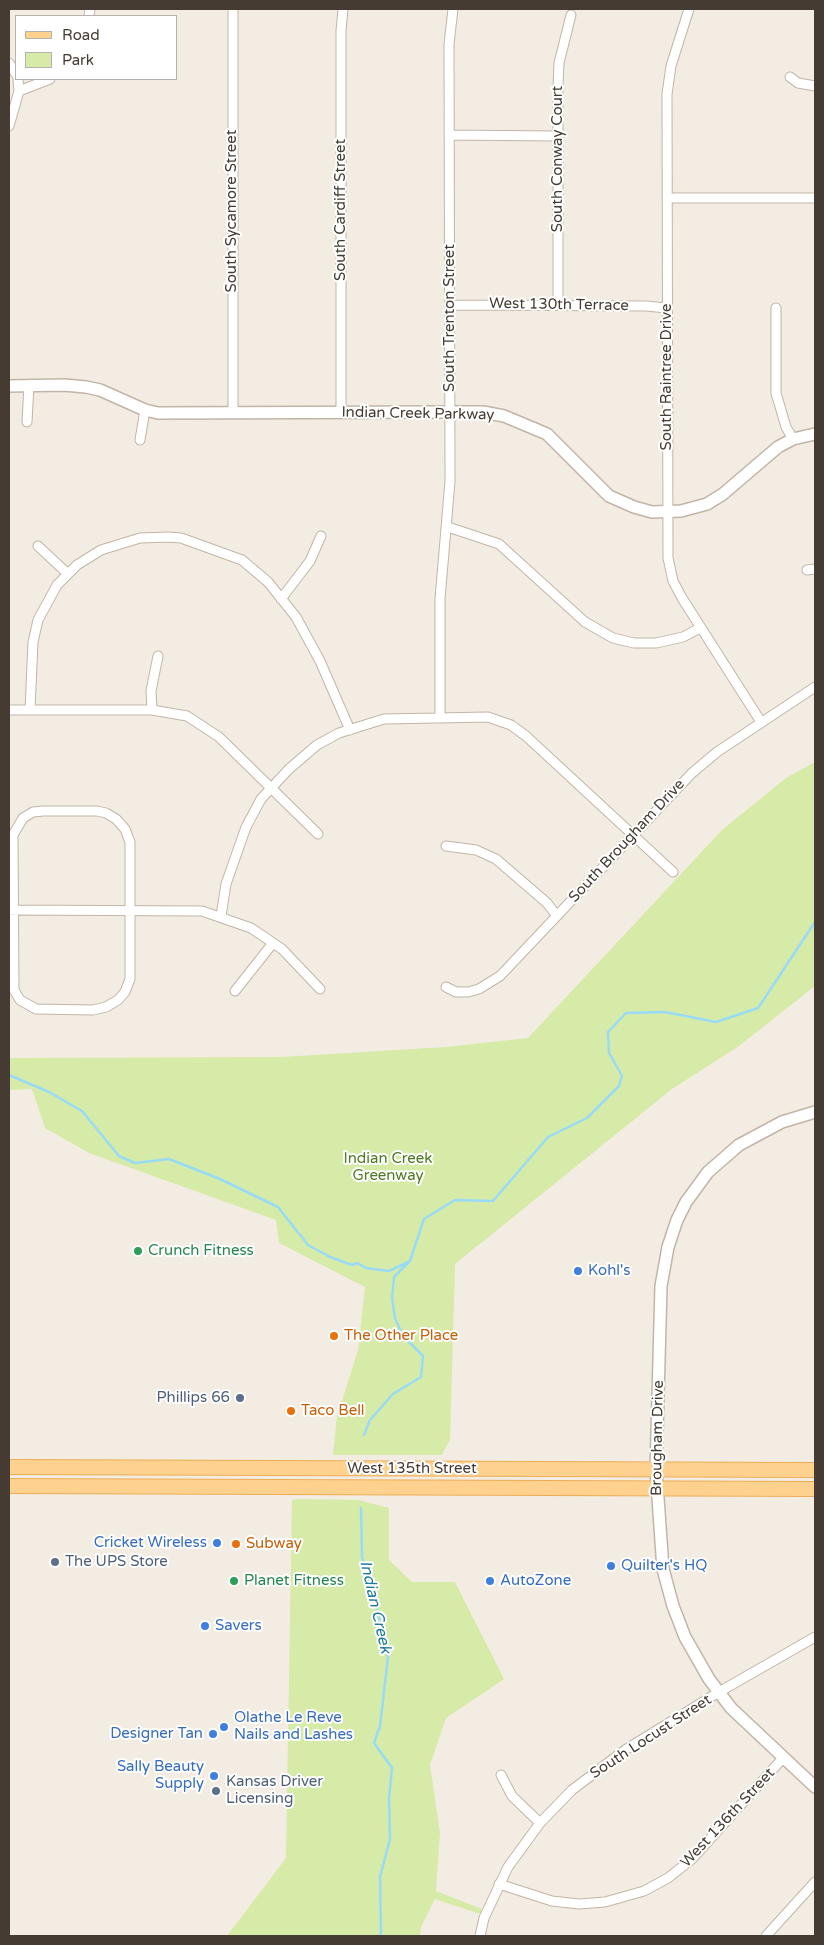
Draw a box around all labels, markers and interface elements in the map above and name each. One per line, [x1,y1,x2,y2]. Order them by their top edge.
legend [15,15,178,80]
text: Road [62,26,100,44]
text: Park [62,51,94,69]
street label: South Conway Court [549,86,567,232]
street label: South Sycamore Street [223,129,241,293]
street label: South Cardiff Street [332,139,350,281]
street label: South Trenton Street [441,244,459,392]
street label: West 130th Terrace [489,295,629,315]
street label: South Raintree Drive [658,303,676,451]
street label: Indian Creek Parkway [341,404,495,424]
street label: South Brougham Drive [565,776,689,906]
park label: Indian Creek Greenway [344,1150,432,1185]
place label: Crunch Fitness [148,1242,254,1260]
marker: Crunch Fitness [132,1245,144,1257]
place label: Kohl's [588,1262,631,1280]
marker: Kohl's [572,1265,584,1277]
place label: The Other Place [344,1327,458,1345]
marker: The Other Place [328,1330,340,1342]
street label: Brougham Drive [648,1380,668,1496]
place label: Phillips 66 [157,1389,230,1407]
marker: Phillips 66 [234,1392,246,1404]
place label: Taco Bell [301,1402,365,1420]
marker: Taco Bell [285,1405,297,1417]
street label: West 135th Street [347,1460,477,1478]
place label: Cricket Wireless [94,1534,207,1552]
place label: Subway [246,1535,302,1553]
marker: Cricket Wireless [211,1537,223,1549]
marker: Subway [230,1538,242,1550]
place label: The UPS Store [65,1553,168,1571]
marker: The UPS Store [49,1556,61,1568]
place label: Quilter's HQ [621,1557,707,1575]
water label: Indian Creek [355,1559,395,1655]
marker: Quilter's HQ [605,1560,617,1572]
place label: Planet Fitness [244,1572,344,1590]
place label: AutoZone [500,1572,571,1590]
marker: Planet Fitness [228,1575,240,1587]
marker: AutoZone [484,1575,496,1587]
place label: Savers [215,1617,262,1635]
marker: Savers [199,1620,211,1632]
street label: South Locust Street [587,1691,715,1783]
place label: Olathe Le Reve Nails and Lashes [234,1709,353,1744]
marker: Olathe Le Reve Nails and Lashes [218,1721,230,1733]
place label: Designer Tan [110,1725,203,1743]
marker: Designer Tan [207,1728,219,1740]
place label: Sally Beauty Supply [117,1758,204,1793]
street label: West 136th Street [677,1764,779,1872]
marker: Sally Beauty Supply [208,1770,220,1782]
place label: Kansas Driver Licensing [226,1773,323,1808]
marker: Kansas Driver Licensing [210,1785,222,1797]

